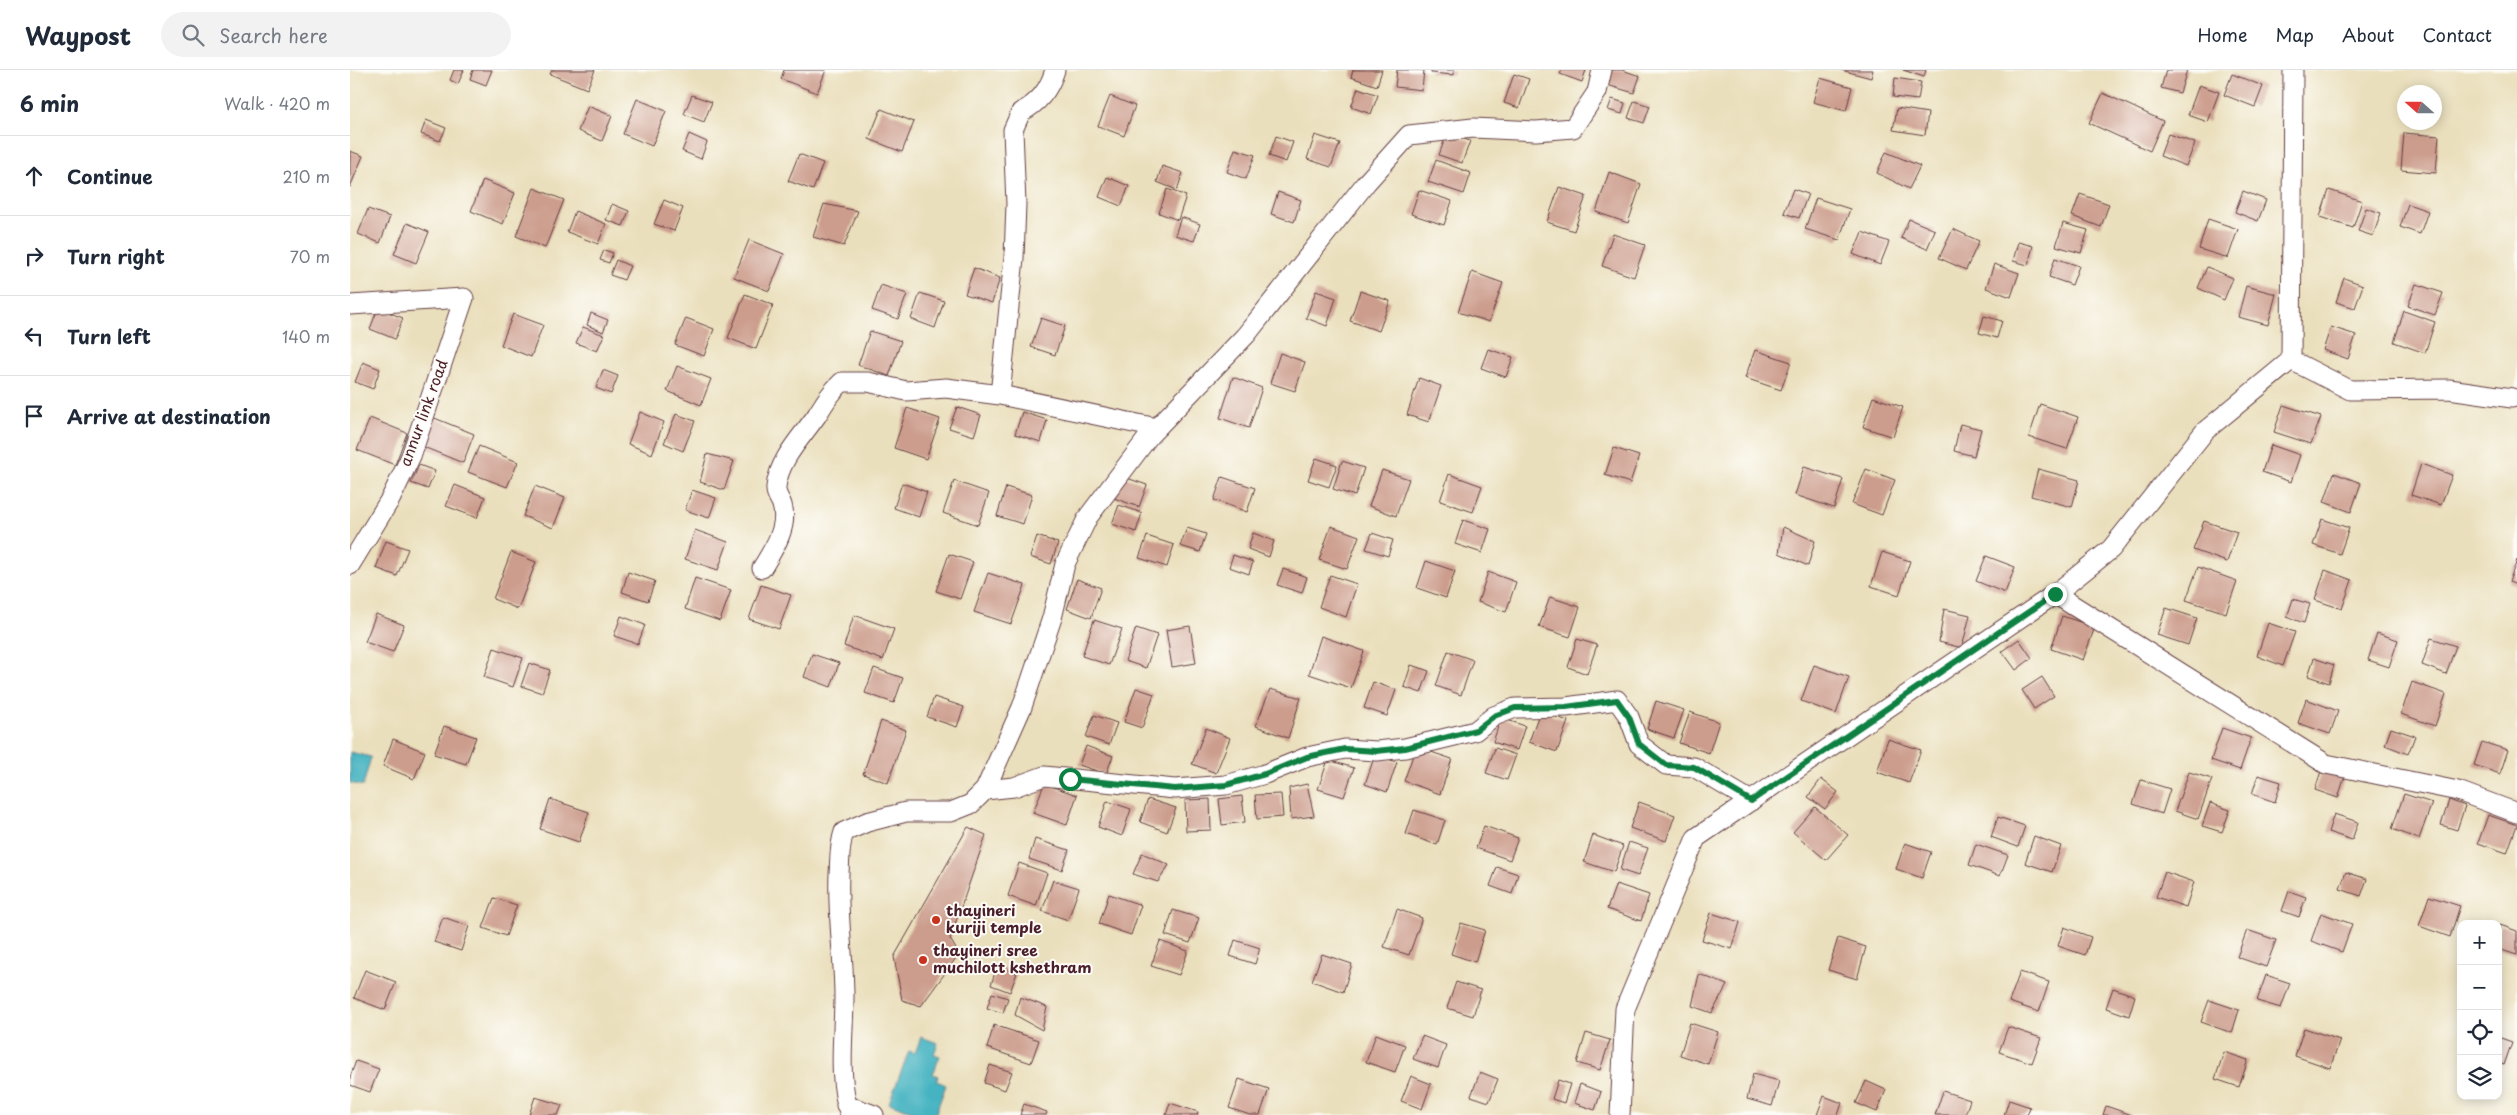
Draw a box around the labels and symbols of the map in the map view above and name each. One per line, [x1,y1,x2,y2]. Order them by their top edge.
north arrow [2397,85,2442,130]
street label: annur link road [393,356,453,469]
route end [2044,583,2067,606]
route start [1059,768,1082,791]
place label: thayineri kuriji temple [946,898,1042,938]
marker: thayineri kuriji temple [930,914,942,926]
place label: thayineri sree muchilott kshethram [933,938,1091,978]
marker: thayineri sree muchilott kshethram [917,954,929,966]

